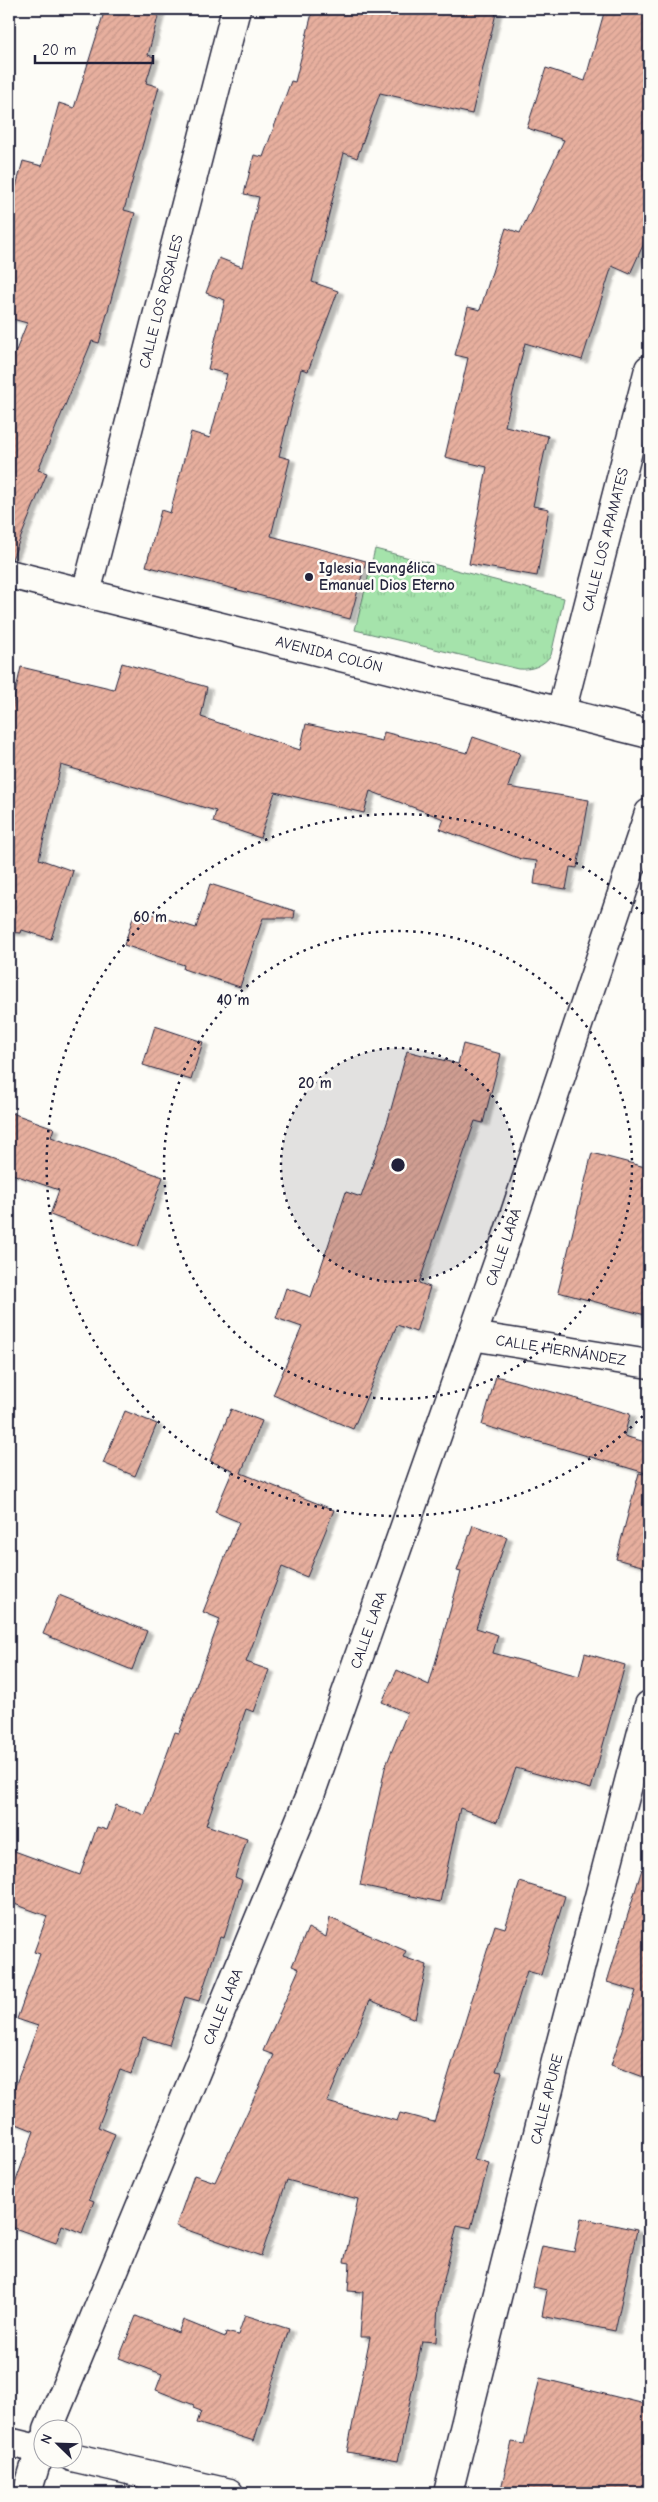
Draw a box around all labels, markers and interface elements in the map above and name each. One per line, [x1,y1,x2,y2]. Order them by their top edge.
scale bar [35,32,152,64]
text: 20 m [42,41,76,59]
street label: CALLE LOS ROSALES [135,233,187,370]
street label: CALLE LOS APAMATES [578,466,632,613]
place label: Iglesia Evangélica Emanuel Dios Eterno [319,559,455,594]
marker: Iglesia Evangélica Emanuel Dios Eterno [303,571,315,583]
street label: AVENIDA COLÓN [274,632,384,676]
text: 60 m [133,908,167,926]
text: 40 m [217,991,250,1009]
text: 20 m [298,1074,332,1092]
centre of rings [389,1156,407,1174]
street label: CALLE LARA [482,1206,525,1288]
street label: CALLE HERNÁNDEZ [495,1331,628,1369]
street label: CALLE LARA [346,1589,390,1671]
street label: CALLE LARA [199,1966,247,2048]
street label: CALLE APURE [527,2052,566,2146]
north arrow [32,2420,82,2470]
text: N [37,2432,56,2447]

